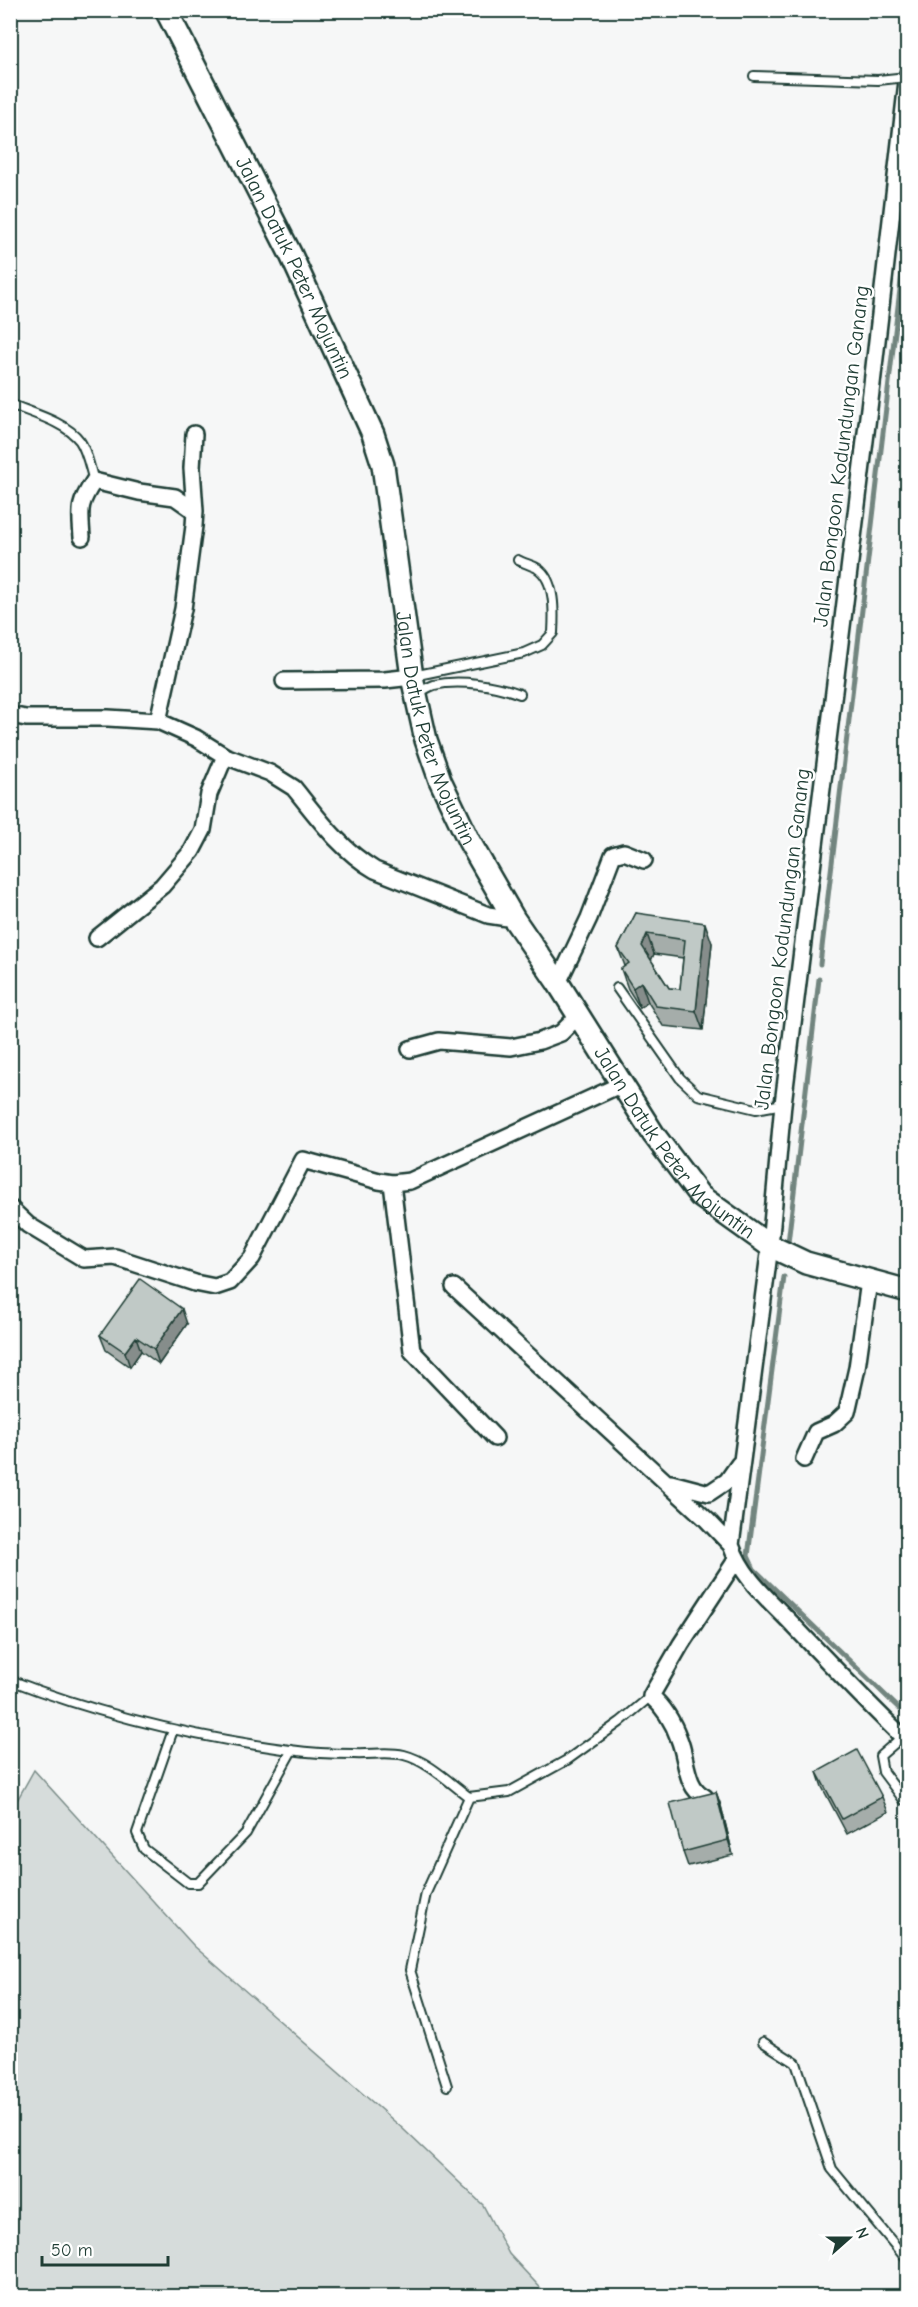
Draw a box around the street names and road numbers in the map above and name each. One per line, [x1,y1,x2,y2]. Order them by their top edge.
street label: Jalan Datuk Peter Mojuntin [231,153,358,383]
street label: Jalan Bongoon Kodundungan Ganang [808,284,874,628]
street label: Jalan Datuk Peter Mojuntin [391,610,481,849]
street label: Jalan Bongoon Kodundungan Ganang [749,767,815,1111]
street label: Jalan Datuk Peter Mojuntin [589,1042,760,1244]

